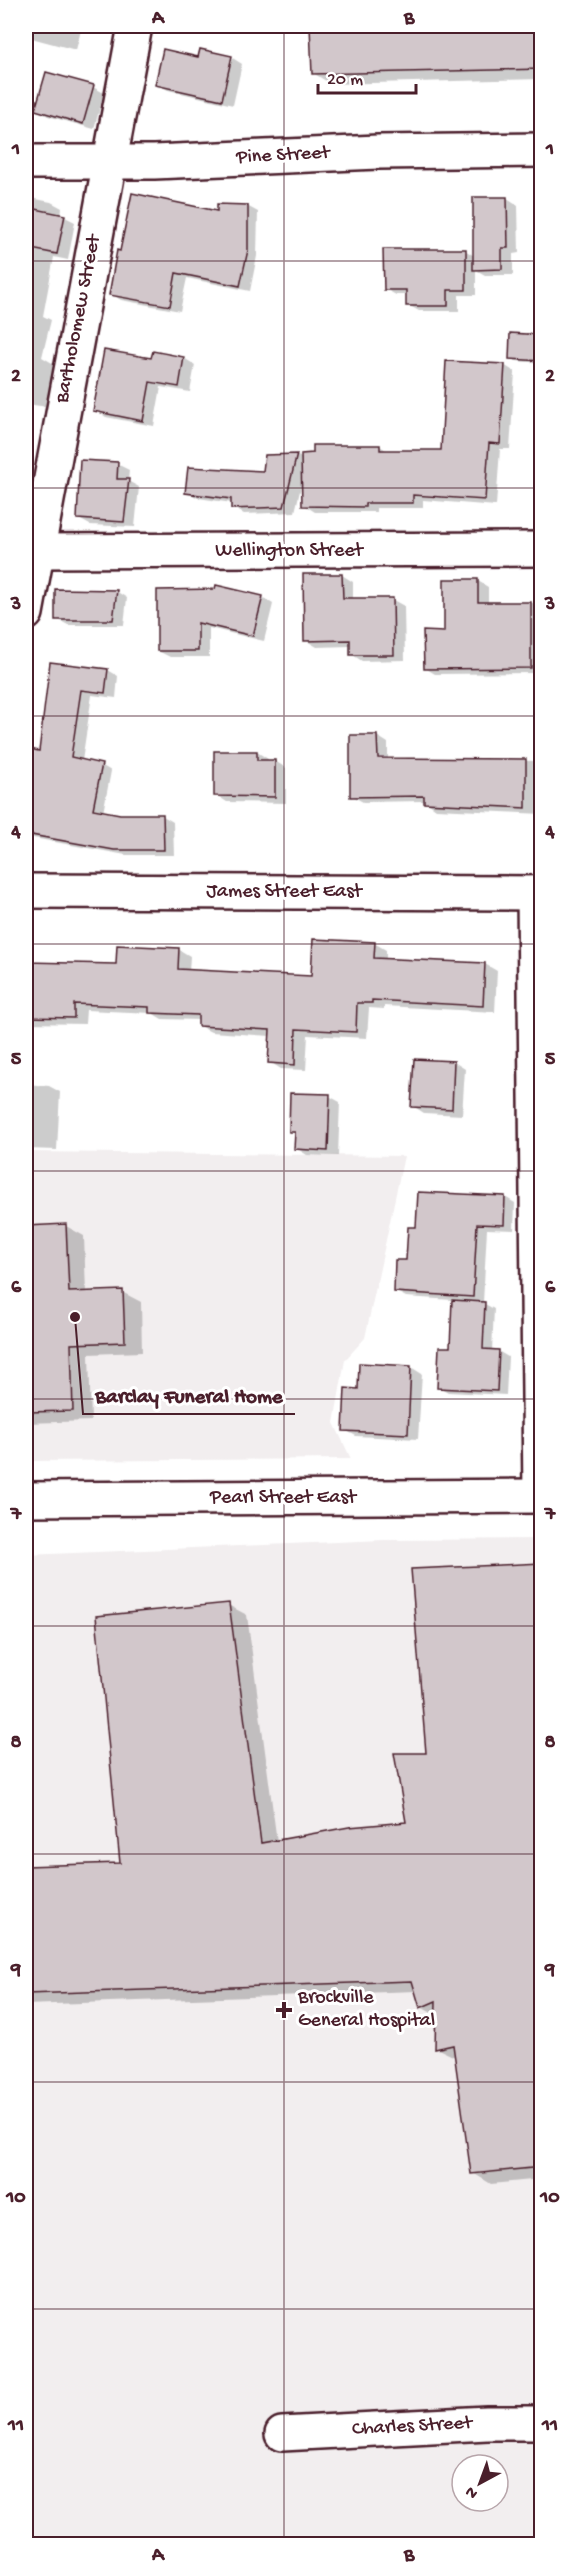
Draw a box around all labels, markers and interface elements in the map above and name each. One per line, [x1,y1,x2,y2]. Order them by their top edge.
text: A [151,8,166,31]
text: B [403,8,415,31]
scale bar [318,57,416,95]
text: 20 m [327,70,363,91]
text: 1 [11,139,20,162]
text: 1 [545,139,554,162]
street label: Pine Street [235,142,332,170]
street label: Bartholomew Street [51,231,107,406]
text: 2 [11,366,21,389]
text: 2 [545,366,555,389]
street label: Wellington Street [215,540,365,563]
text: 3 [10,594,21,617]
text: 3 [544,594,555,617]
text: 4 [10,822,21,845]
text: 4 [544,822,555,845]
street label: James Street East [206,881,364,904]
text: 5 [11,1049,22,1072]
text: 5 [545,1049,556,1072]
text: 6 [11,1277,22,1300]
text: 6 [545,1277,556,1300]
callout: Barclay Funeral Home [83,1375,295,1414]
text: Barclay Funeral Home [94,1386,284,1411]
street label: Pearl Street East [209,1487,358,1510]
text: 7 [10,1504,23,1527]
text: 7 [544,1504,557,1527]
text: 8 [11,1732,22,1755]
text: 8 [545,1732,556,1755]
text: 9 [10,1960,21,1983]
text: 9 [544,1960,555,1983]
place label: Brockville General Hospital [297,1987,435,2033]
marker: Brockville General Hospital [275,2001,293,2019]
text: 10 [5,2187,26,2210]
text: 10 [539,2187,560,2210]
street label: Charles Street [352,2412,474,2442]
text: 11 [7,2415,24,2438]
text: 11 [541,2415,558,2438]
north arrow [450,2453,510,2513]
text: N [462,2481,483,2502]
text: A [151,2545,166,2568]
text: B [403,2545,415,2568]

